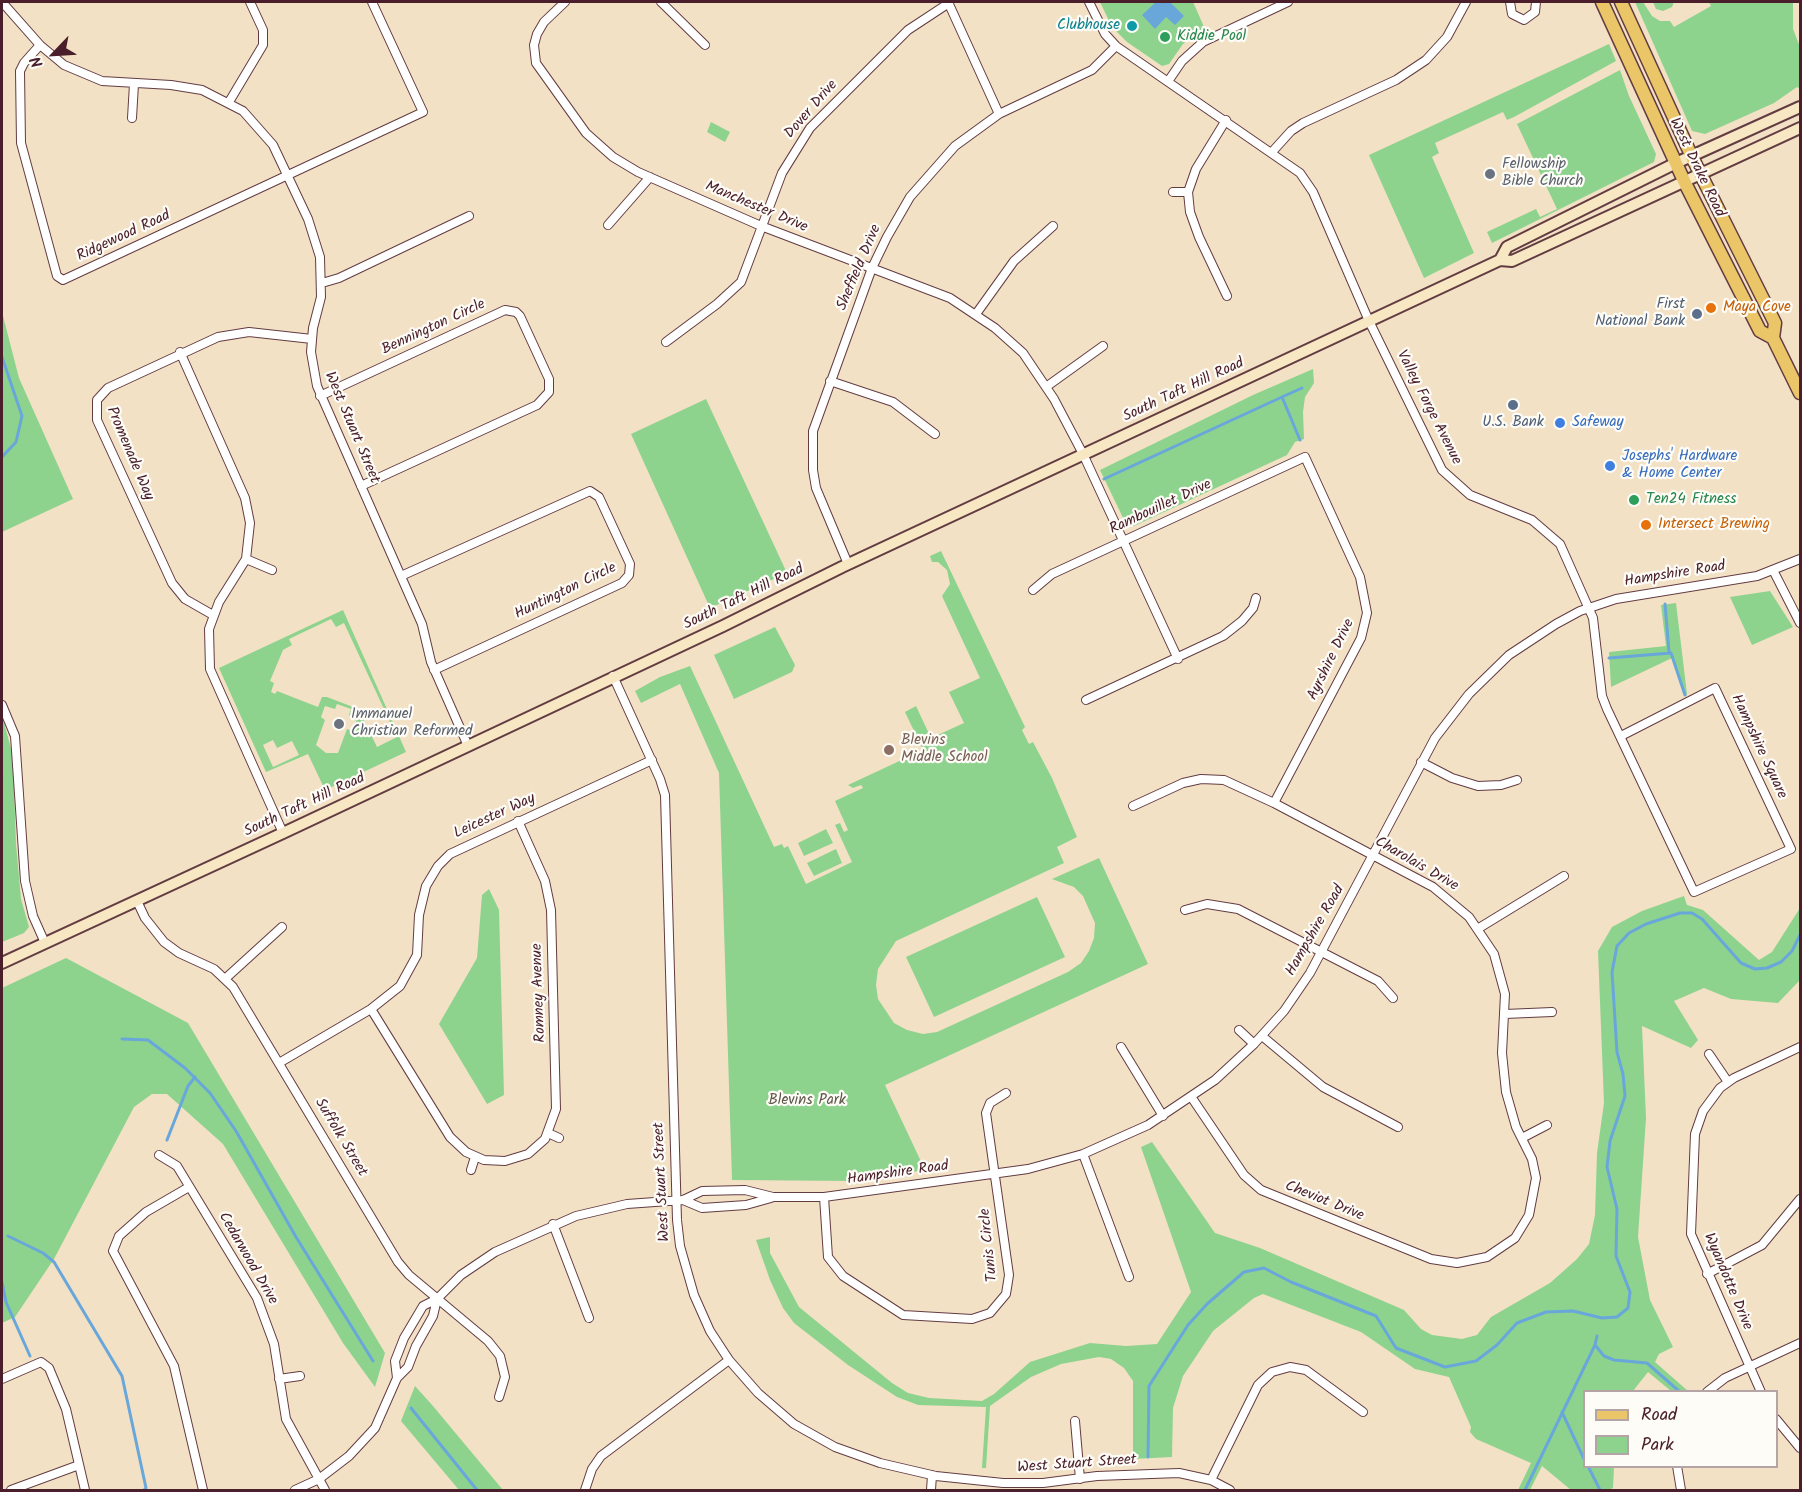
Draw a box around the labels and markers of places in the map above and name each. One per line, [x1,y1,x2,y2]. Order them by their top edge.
place label: Clubhouse [1057,17,1120,35]
marker: Clubhouse [1125,19,1139,33]
place label: Kiddie Pool [1177,28,1246,46]
marker: Kiddie Pool [1158,30,1172,44]
place label: Fellowship Bible Church [1502,156,1583,191]
marker: Fellowship Bible Church [1483,167,1497,181]
place label: First National Bank [1595,296,1685,331]
place label: Maya Cove [1723,299,1791,317]
marker: Maya Cove [1704,301,1718,315]
marker: First National Bank [1690,307,1704,321]
marker: U.S. Bank [1506,398,1520,412]
place label: U.S. Bank [1482,414,1544,432]
place label: Safeway [1572,414,1624,432]
marker: Safeway [1553,416,1567,430]
place label: Josephs' Hardware & Home Center [1622,448,1737,483]
marker: Josephs' Hardware & Home Center [1603,459,1617,473]
place label: Ten24 Fitness [1646,491,1737,509]
marker: Ten24 Fitness [1627,493,1641,507]
place label: Intersect Brewing [1658,516,1770,534]
marker: Intersect Brewing [1639,518,1653,532]
place label: Immanuel Christian Reformed [351,706,472,741]
marker: Immanuel Christian Reformed [332,717,346,731]
place label: Blevins Middle School [901,732,988,767]
marker: Blevins Middle School [882,743,896,757]

